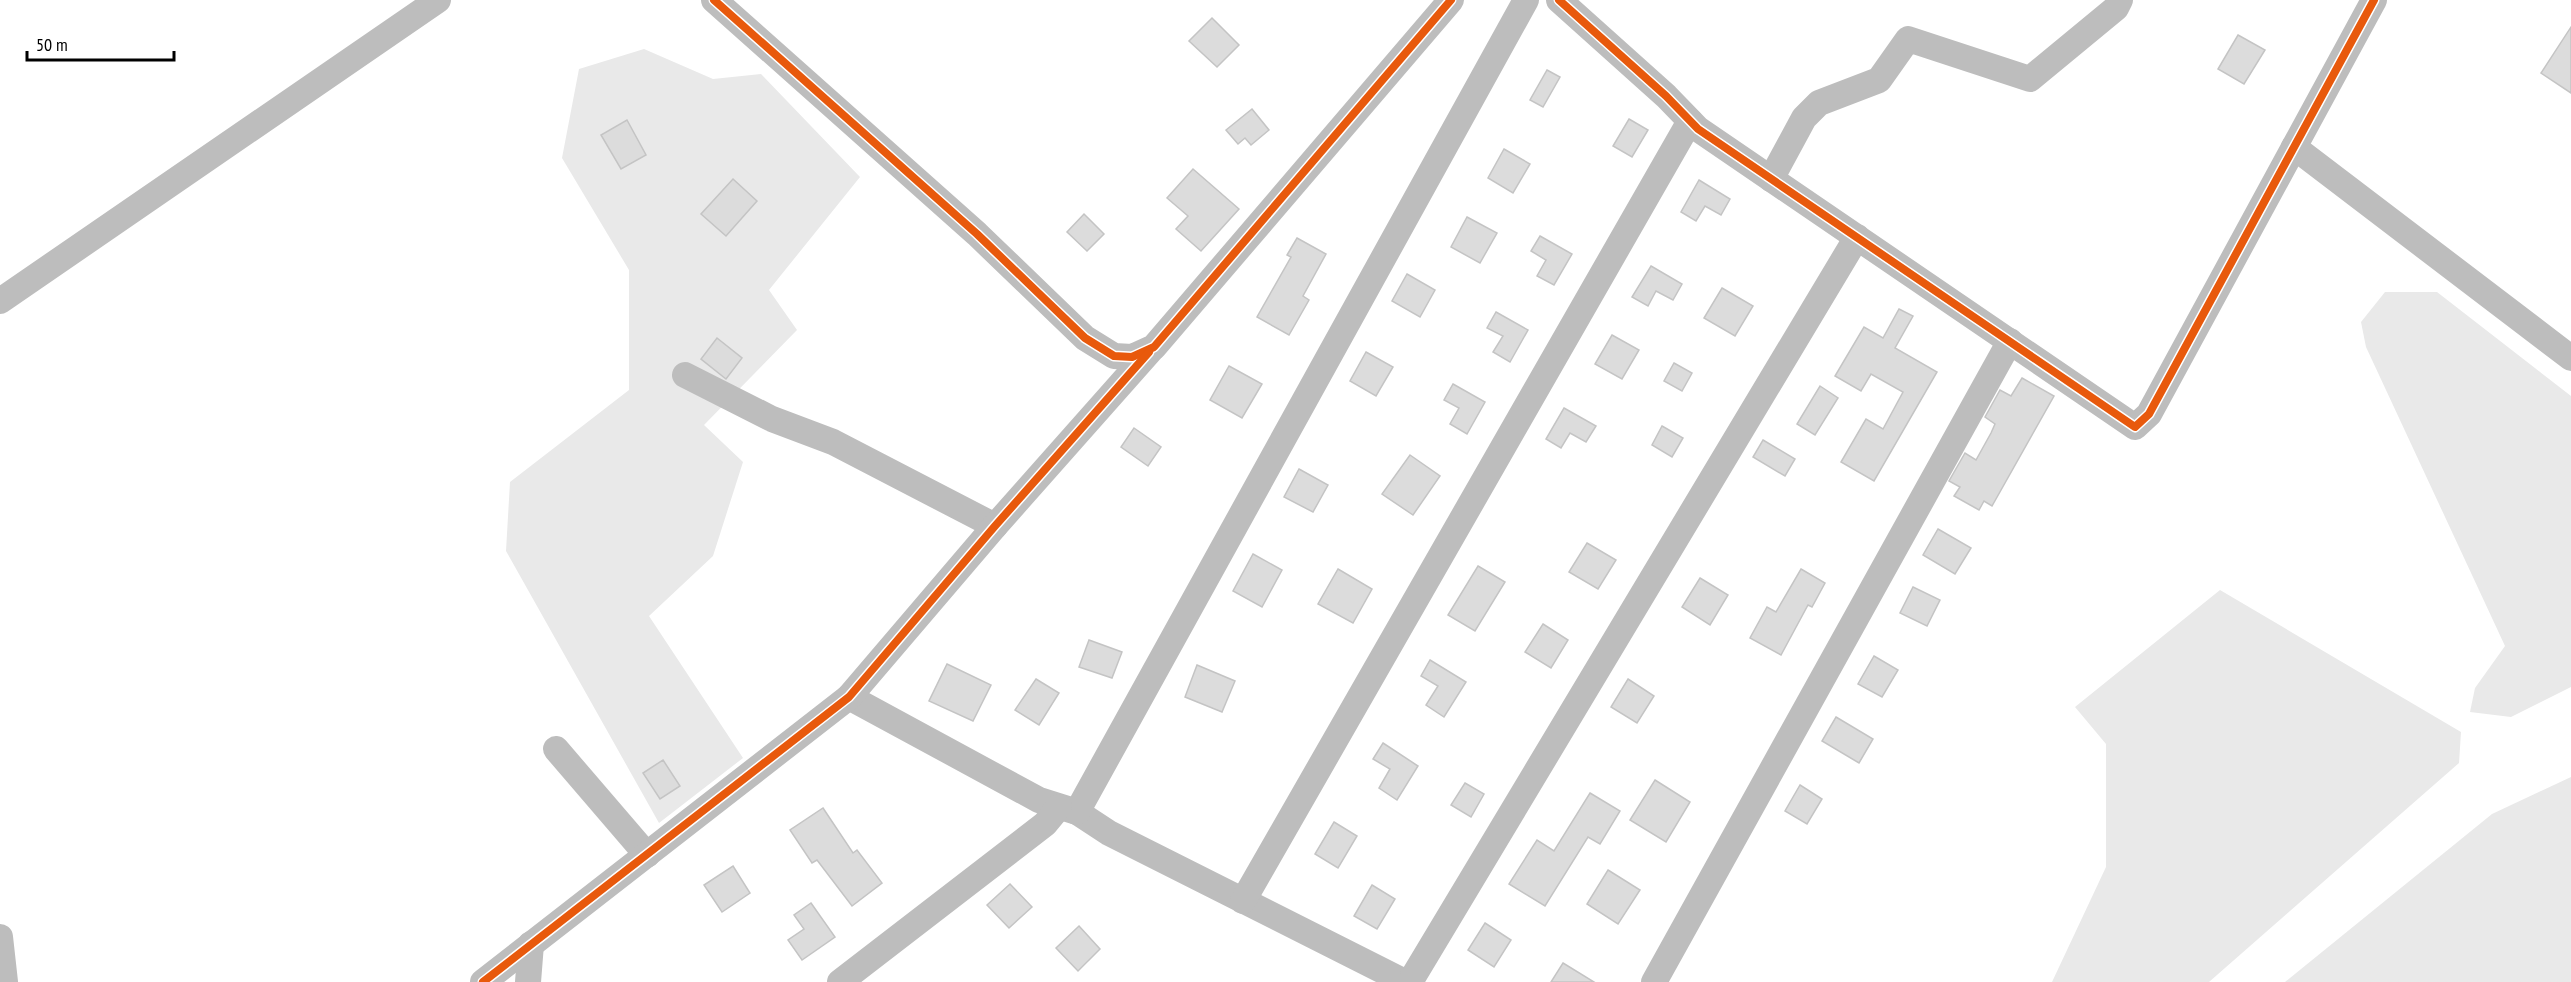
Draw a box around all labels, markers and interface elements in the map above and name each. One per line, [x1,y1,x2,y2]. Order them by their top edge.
scale bar [27,24,174,62]
text: 50 m [36,33,68,56]

